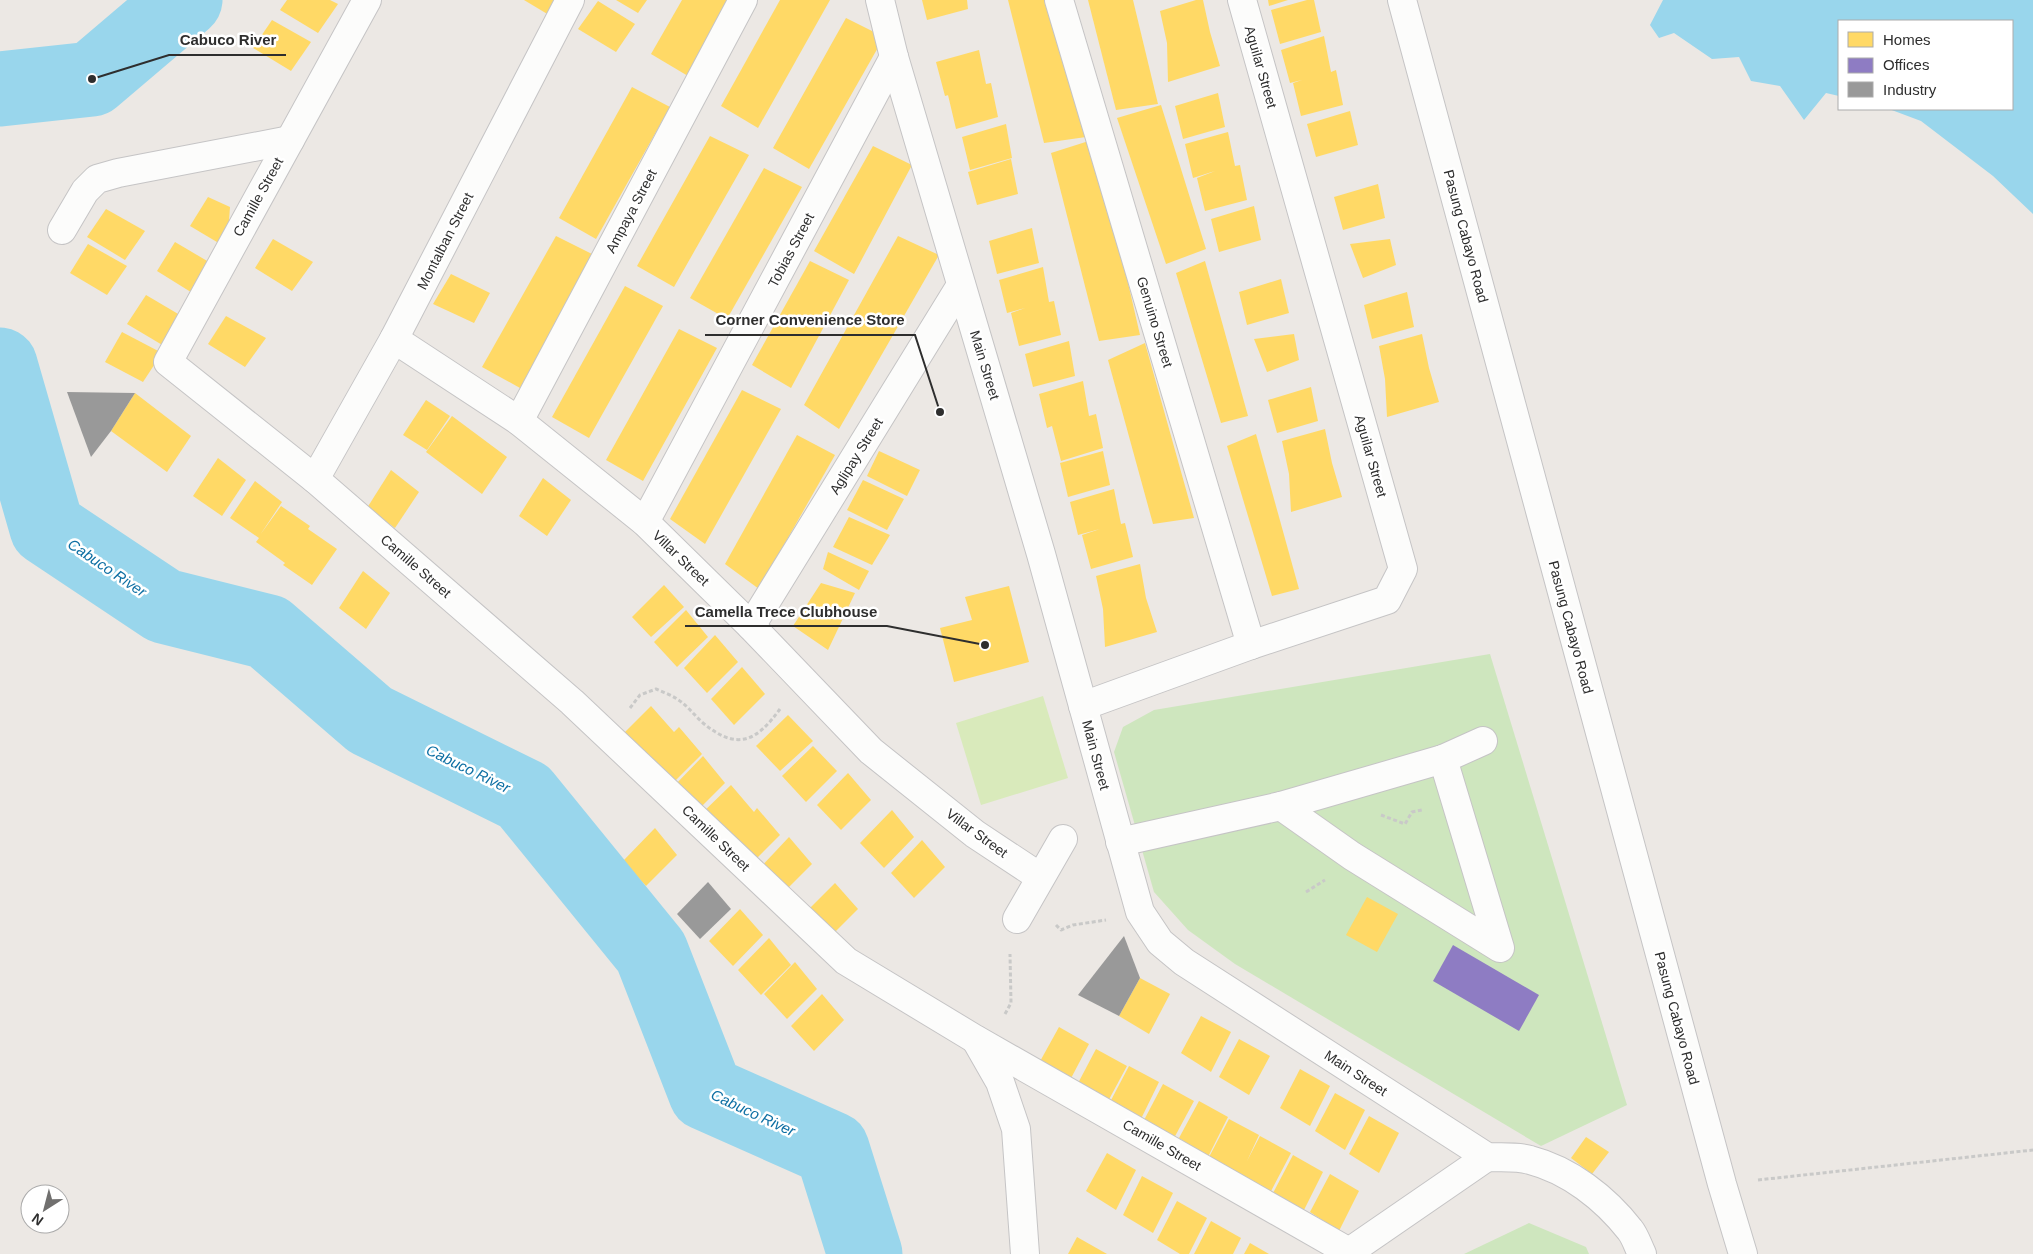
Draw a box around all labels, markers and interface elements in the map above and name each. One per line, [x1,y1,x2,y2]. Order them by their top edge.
legend [1838,20,2013,110]
street label: Aguilar Street [1242,24,1280,110]
callout: Cabuco River [169,25,286,55]
text: Cabuco River [180,31,277,48]
text: Homes [1883,31,1931,48]
text: Offices [1883,56,1929,73]
text: Industry [1883,81,1937,98]
street label: Camille Street [230,155,286,239]
street label: Ampaya Street [602,166,660,256]
street label: Pasung Cabayo Road [1441,168,1491,304]
street label: Montalban Street [414,190,476,292]
street label: Tobias Street [765,210,817,290]
street label: Genuino Street [1134,275,1176,369]
callout: Corner Convenience Store [705,305,915,335]
text: Corner Convenience Store [715,311,905,328]
street label: Main Street [967,328,1003,402]
street label: Aguilar Street [1352,413,1390,499]
street label: Aglipay Street [826,415,886,497]
street label: Villar Street [650,527,713,589]
street label: Camille Street [378,531,455,601]
water label: Cabuco River [65,535,151,601]
street label: Pasung Cabayo Road [1546,559,1596,695]
callout: Camella Trece Clubhouse [685,596,887,626]
text: Camella Trece Clubhouse [695,603,877,620]
street label: Main Street [1079,718,1113,792]
water label: Cabuco River [424,741,514,797]
street label: Camille Street [679,802,753,874]
street label: Villar Street [943,805,1011,861]
street label: Pasung Cabayo Road [1652,950,1702,1086]
street label: Main Street [1322,1047,1390,1099]
water label: Cabuco River [708,1086,799,1140]
street label: Camille Street [1120,1116,1204,1174]
north arrow [20,1184,70,1234]
text: N [29,1210,46,1229]

